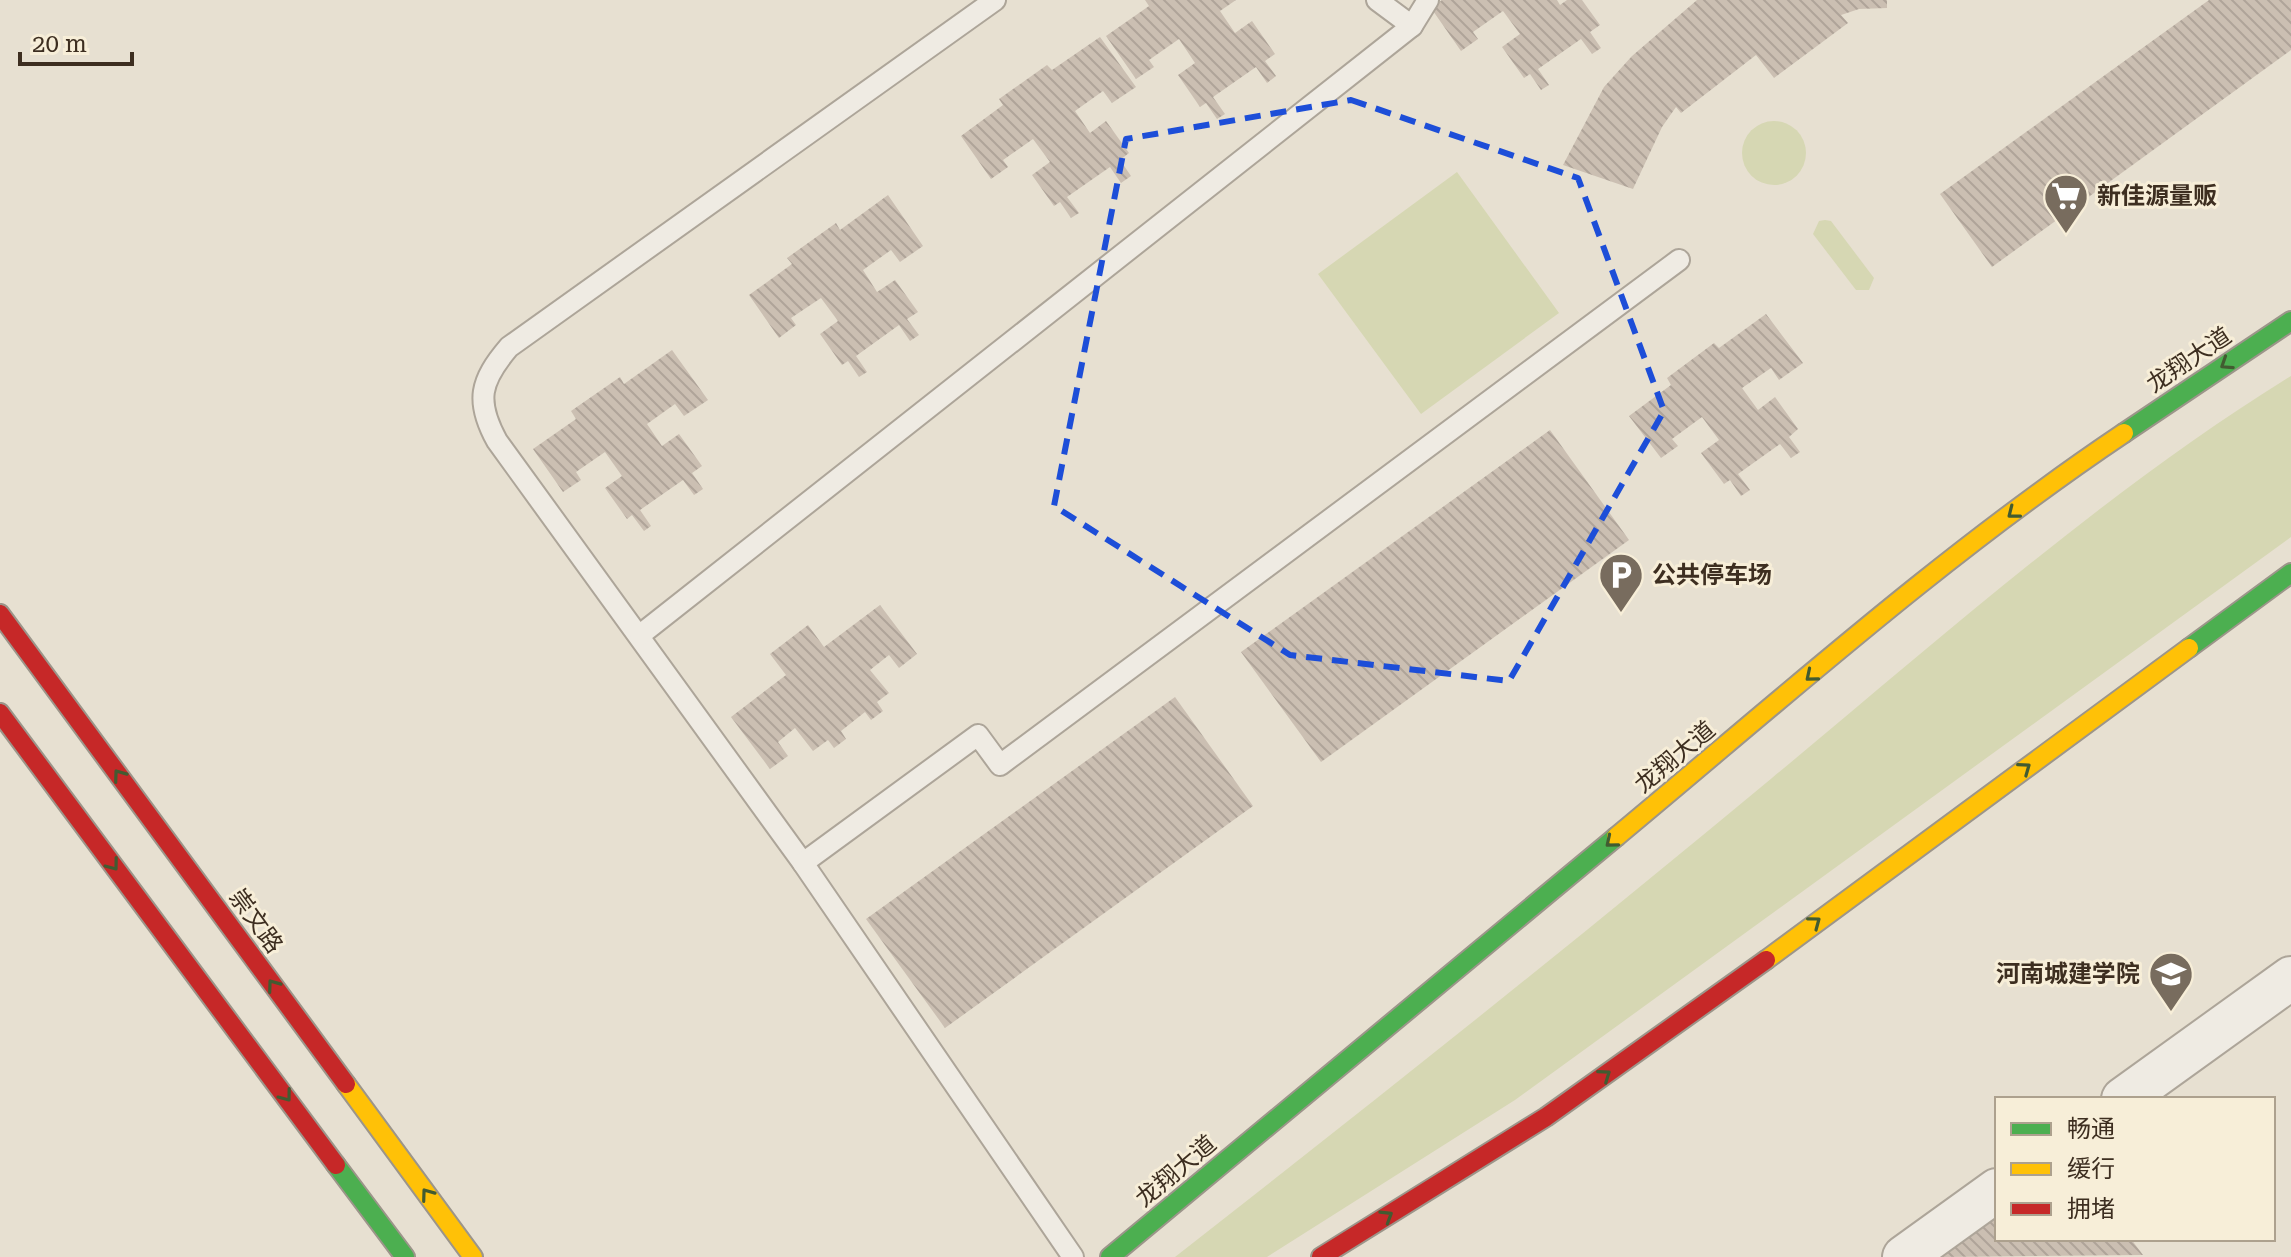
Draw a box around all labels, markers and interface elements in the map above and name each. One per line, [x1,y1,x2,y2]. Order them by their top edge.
scale bar [20,16,132,66]
text: 20 m [32,30,87,58]
supermarket icon: 新佳源量贩 [2042,172,2090,235]
place label: 新佳源量贩 [2097,182,2217,210]
street label: 龙翔大道 [2141,322,2237,398]
one-way arrow [2220,354,2235,369]
one-way arrow [2007,504,2022,518]
parking icon: 公共停车场 [1597,551,1645,614]
place label: 公共停车场 [1652,561,1772,589]
one-way arrow [1805,666,1820,681]
street label: 龙翔大道 [1629,715,1721,799]
one-way arrow [2016,763,2030,778]
one-way arrow [114,770,129,784]
one-way arrow [1605,832,1620,847]
one-way arrow [104,857,118,871]
street label: 崇文路 [224,884,288,958]
one-way arrow [1807,917,1821,931]
school or university icon: 河南城建学院 [2147,950,2195,1013]
place label: 河南城建学院 [1996,960,2140,988]
one-way arrow [268,979,283,994]
one-way arrow [1597,1070,1611,1085]
one-way arrow [276,1088,290,1102]
legend [1995,1097,2275,1241]
text: 畅通 [2067,1115,2115,1143]
street label: 龙翔大道 [1130,1129,1222,1213]
text: 缓行 [2067,1155,2115,1183]
one-way arrow [423,1188,437,1203]
text: 拥堵 [2067,1195,2115,1223]
one-way arrow [1378,1210,1393,1225]

